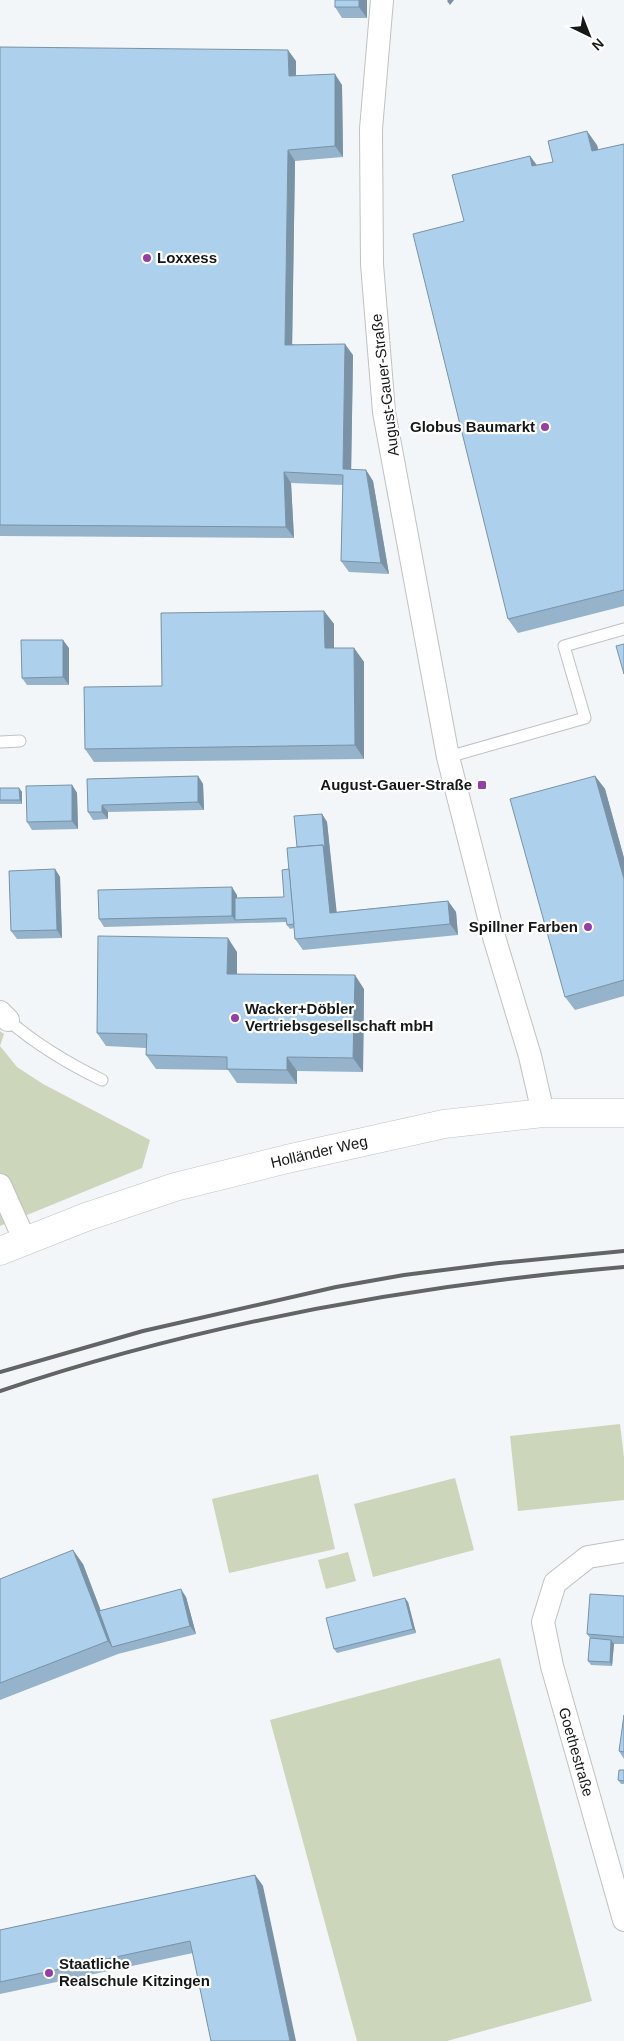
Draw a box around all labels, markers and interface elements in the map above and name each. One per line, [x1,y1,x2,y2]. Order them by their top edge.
north arrow [564,10,614,60]
text: N [589,35,607,54]
place label: Loxxess [157,249,217,266]
marker: Loxxess [141,252,153,264]
street label: August-Gauer-Straße [367,313,402,457]
place label: Globus Baumarkt [410,418,535,435]
marker: Globus Baumarkt [539,421,551,433]
place label: August-Gauer-Straße [320,776,472,793]
marker: August-Gauer-Straße [476,779,488,791]
place label: Spillner Farben [469,918,578,935]
marker: Spillner Farben [582,921,594,933]
place label: Wacker+Döbler Vertriebsgesellschaft mbH [245,1000,433,1034]
marker: Wacker+Döbler Vertriebsgesellschaft mbH [229,1012,241,1024]
street label: Holländer Weg [269,1132,369,1171]
street label: Goethestraße [556,1705,597,1798]
place label: Staatliche Realschule Kitzingen [59,1955,210,1989]
marker: Staatliche Realschule Kitzingen [43,1967,55,1979]

